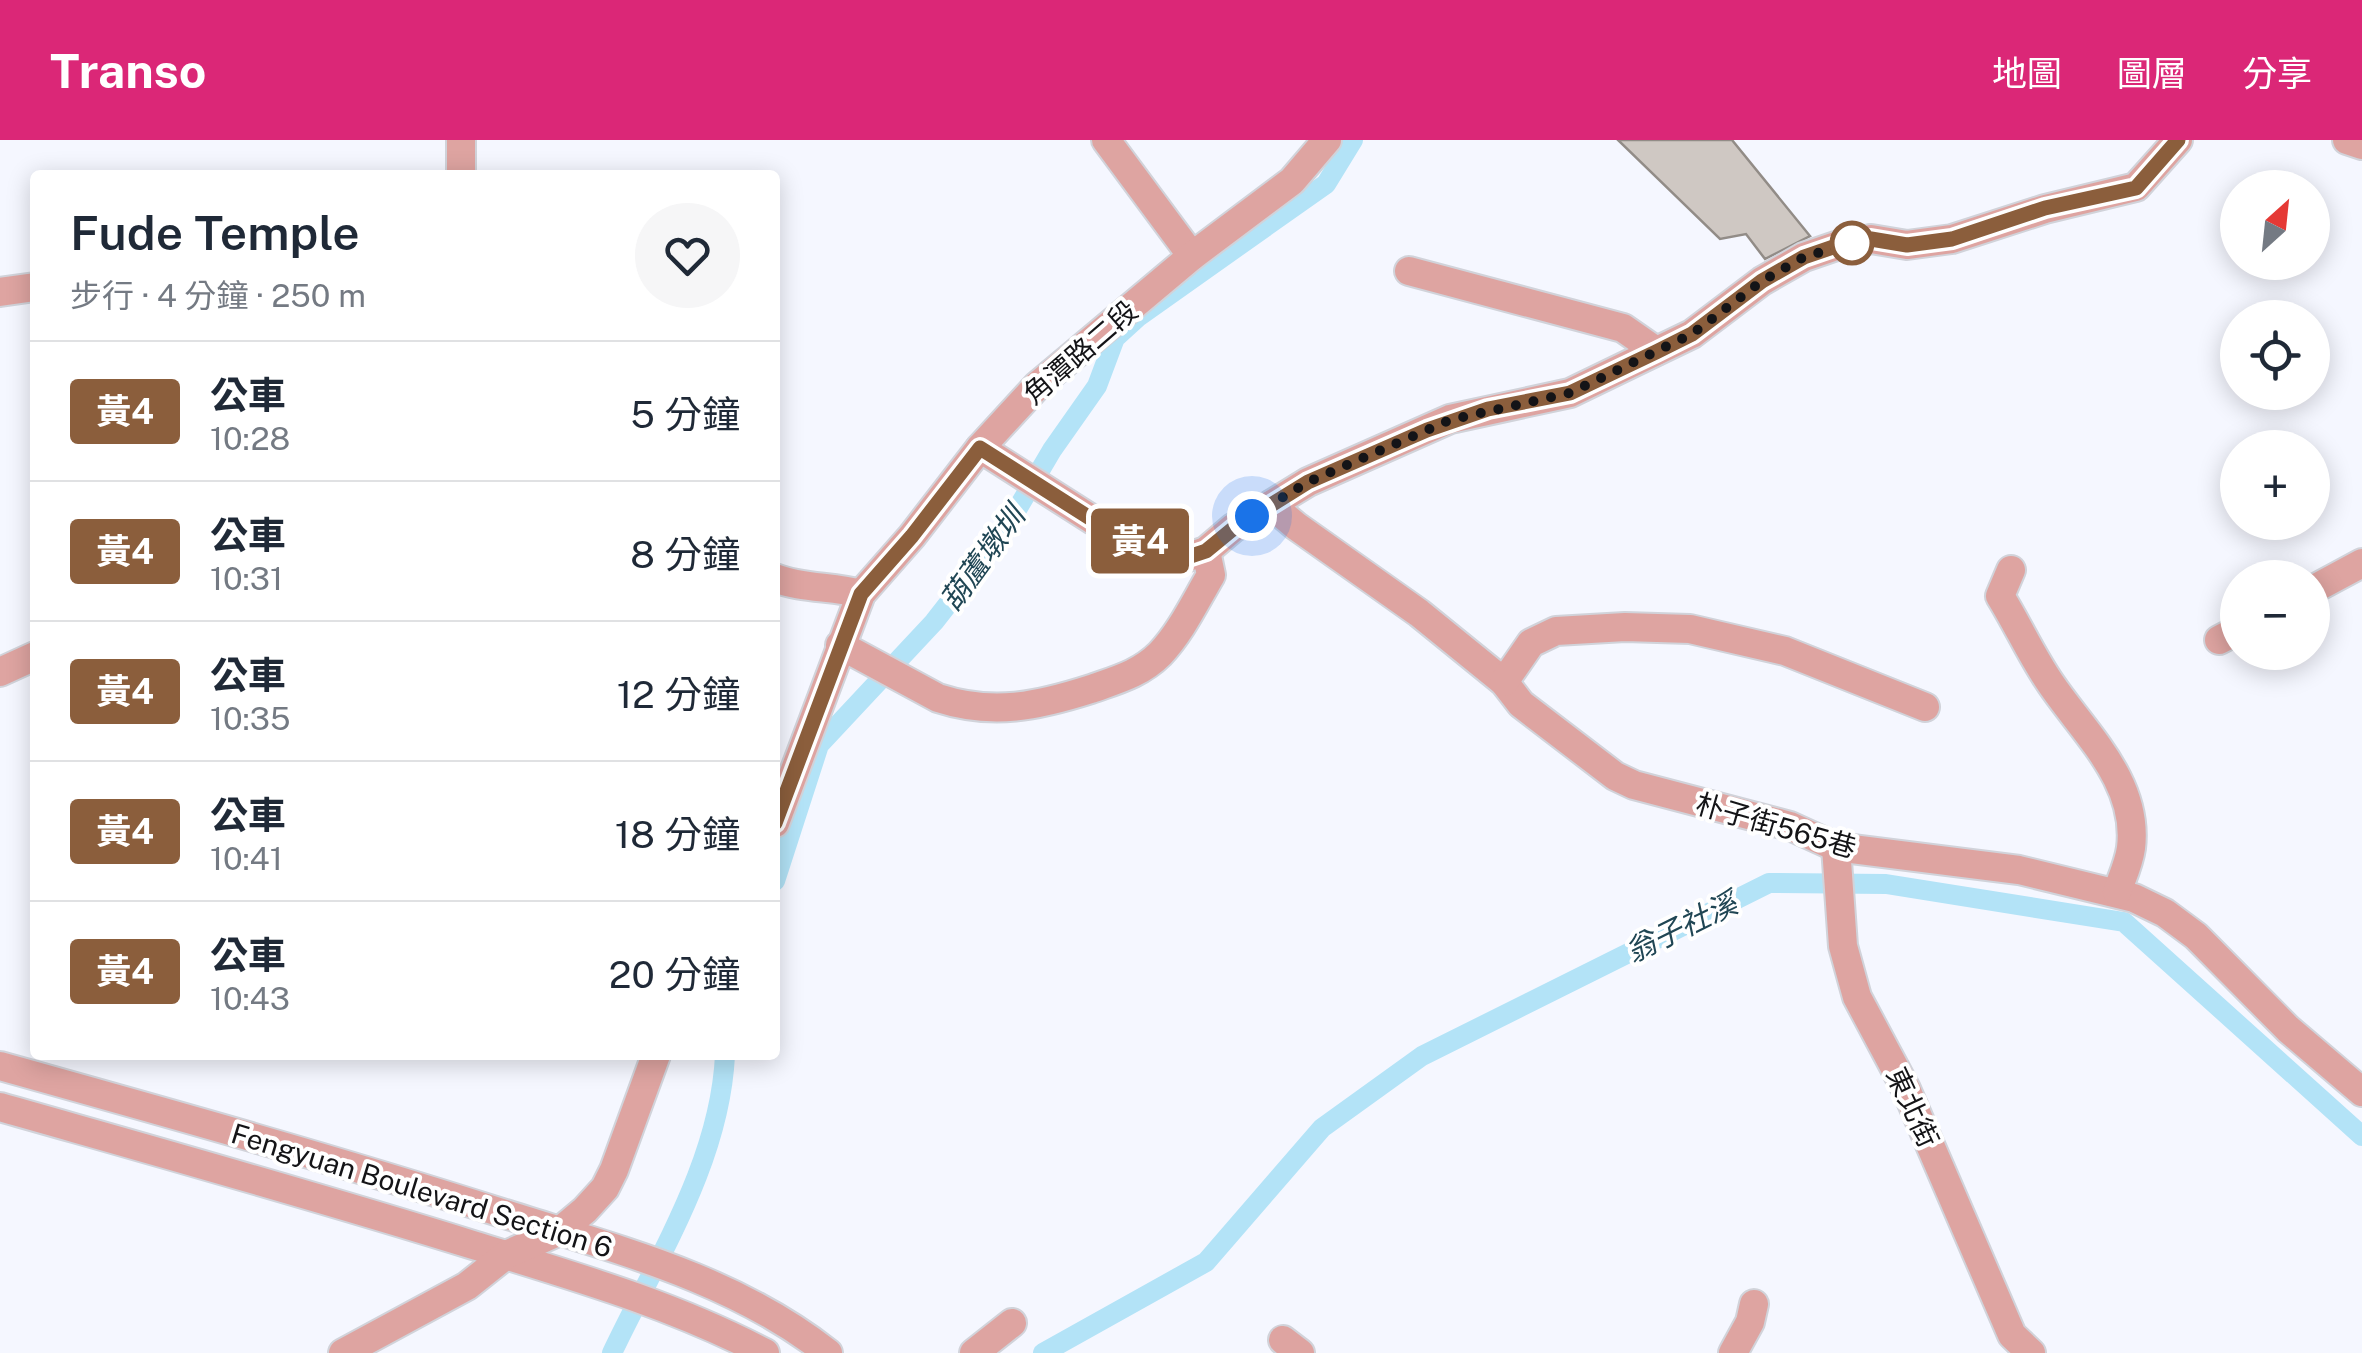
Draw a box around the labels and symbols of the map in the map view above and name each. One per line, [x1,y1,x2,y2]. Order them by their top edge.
north arrow [2220,170,2330,280]
unlabelled marker [1831,222,1873,264]
street label: 角潭路二段 [1016,294,1144,410]
your location [1227,491,1277,541]
water label: 葫蘆墩圳 [932,496,1034,617]
line badge: 黃4 [1095,508,1185,574]
street label: 朴子街565巷 [1692,786,1860,864]
water label: 翁子社溪 [1619,883,1746,969]
street label: 東北街 [1880,1062,1946,1152]
street label: Fengyuan Boulevard Section 6 [228,1116,616,1264]

